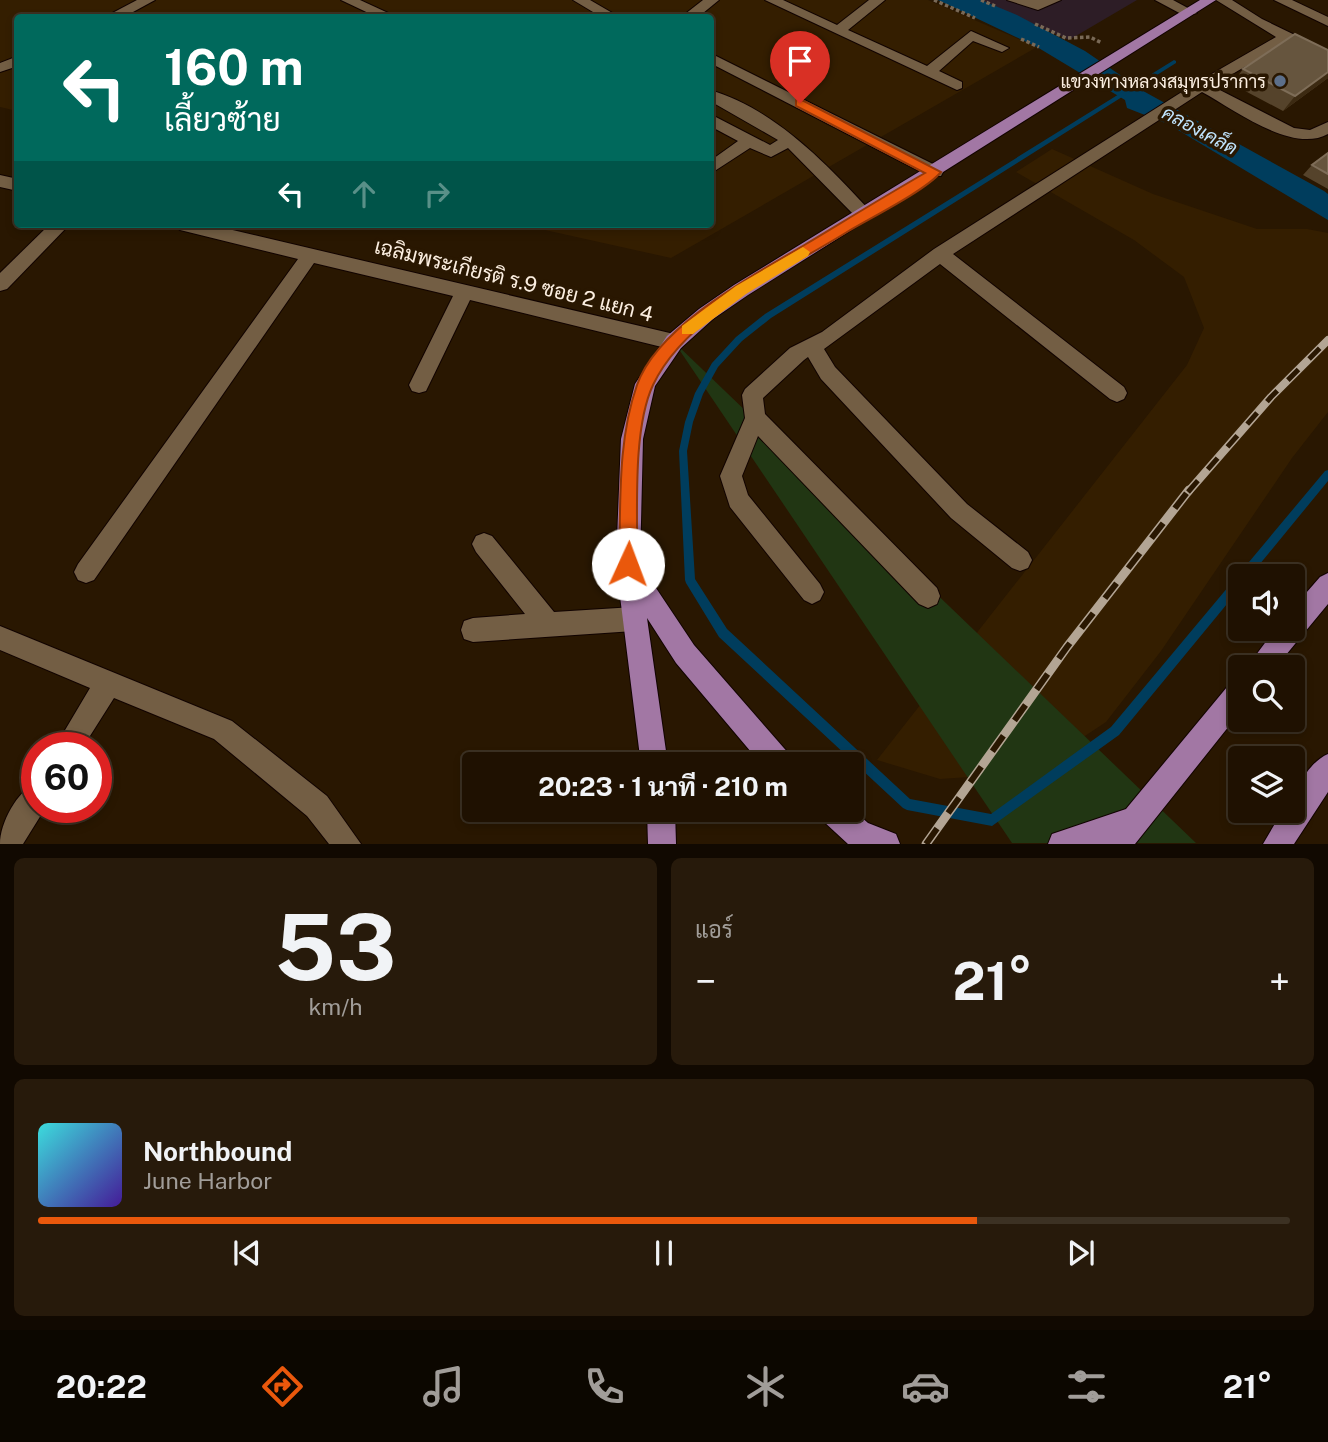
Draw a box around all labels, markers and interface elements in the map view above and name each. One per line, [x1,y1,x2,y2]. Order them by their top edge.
pin [770,31,830,103]
text: 160 m [164,38,304,96]
icon: left [49,42,140,133]
icon: arrive [781,42,819,80]
place label: แขวงทางหลวงสมุทรปราการ [1060,71,1266,94]
marker: แขวงทางหลวงสมุทรปราการ [1272,73,1288,89]
water label: คลองเคล็ด [1159,99,1242,159]
text: เลี้ยวซ้าย [164,101,281,138]
icon: left [272,175,310,213]
icon: ahead [345,175,383,213]
icon: right [418,175,456,213]
street label: เฉลิมพระเกียรติ ร.9 ซอย 2 แยก 4 [372,233,656,327]
position arrow [591,527,665,601]
map controls [1228,564,1305,823]
button: sound [1228,564,1305,641]
button: search [1228,655,1305,732]
speed limit sign: 60 [21,732,112,823]
button: layers [1228,746,1305,823]
text: 20:23 · 1 นาที · 210 m [538,771,788,802]
text: 53 [275,894,396,1000]
text: แอร์ [695,916,733,943]
text: 21° [953,951,1032,1012]
text: − [695,959,716,1004]
text: + [1269,959,1290,1004]
text: km/h [308,993,363,1020]
text: Northbound [143,1136,292,1167]
text: June Harbor [143,1167,272,1194]
icon: previous [228,1234,266,1272]
icon: pause [645,1234,683,1272]
icon: next [1062,1234,1100,1272]
icon: directions [258,1362,307,1411]
icon: music [419,1362,468,1411]
icon: phone [580,1362,629,1411]
icon: climate [741,1362,790,1411]
icon: car [901,1362,950,1411]
icon: filters [1062,1362,1111,1411]
text: 20:22 [56,1368,147,1405]
text: 21° [1223,1368,1272,1405]

